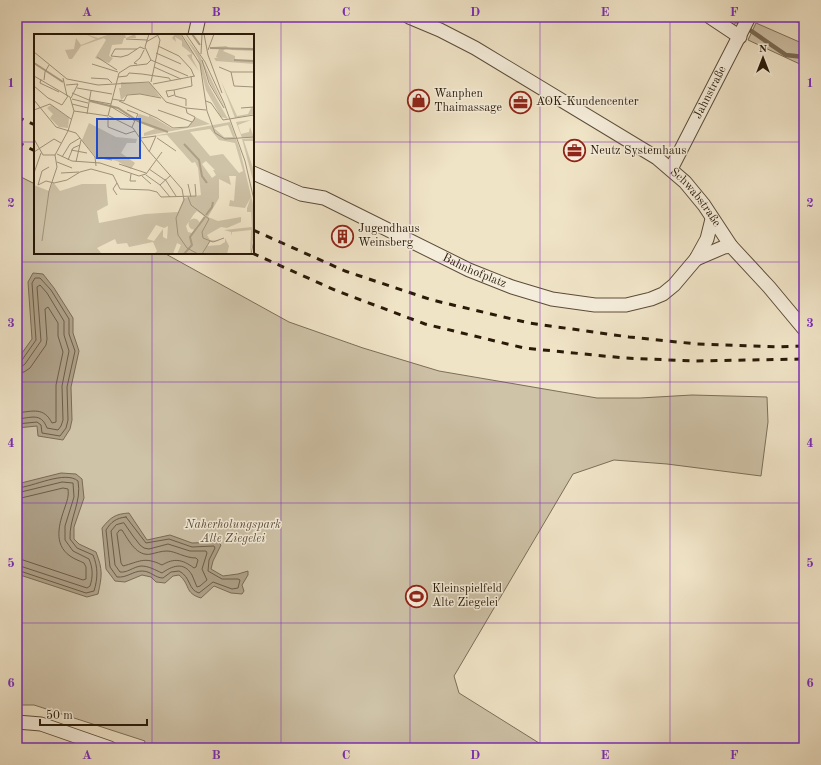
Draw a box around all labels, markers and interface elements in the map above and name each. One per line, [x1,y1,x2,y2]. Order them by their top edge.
text: A [82,6,92,19]
text: B [211,6,221,19]
text: C [342,6,350,19]
text: D [470,6,480,19]
text: E [601,6,610,19]
text: F [730,6,739,19]
inset map [34,34,254,254]
north arrow [743,38,783,78]
text: N [759,44,768,55]
street label: Jahnstraße [692,64,729,121]
text: 1 [7,77,15,90]
text: 1 [806,77,814,90]
shop icon: Wanphen Thaimassage [406,88,432,114]
place label: Wanphen Thaimassage [434,88,503,114]
office icon: AOK-Kundencenter [507,89,533,115]
place label: AOK-Kundencenter [536,96,639,108]
office icon: Neutz Systemhaus [561,138,587,164]
place label: Neutz Systemhaus [590,145,686,157]
street label: Schwabstraße [668,166,723,229]
text: 2 [7,197,15,210]
text: 2 [806,197,814,210]
building icon: Jugendhaus Weinsberg [329,223,355,249]
place label: Jugendhaus Weinsberg [358,223,420,249]
street label: Bahnhofplatz [440,252,508,290]
text: 3 [7,317,15,330]
text: 3 [806,317,814,330]
text: 4 [7,437,15,450]
text: 4 [806,437,814,450]
park label: Naherholungspark Alte Ziegelei [184,519,281,545]
text: 5 [7,557,15,570]
text: 5 [806,557,814,570]
sports icon: Kleinspielfeld Alte Ziegelei [403,583,429,609]
place label: Kleinspielfeld Alte Ziegelei [432,583,502,609]
text: 6 [7,677,15,690]
text: 6 [806,677,814,690]
scale bar [40,701,147,727]
text: 50 m [46,709,73,722]
text: A [82,749,92,762]
text: B [211,749,221,762]
text: C [342,749,350,762]
text: D [470,749,480,762]
text: E [601,749,610,762]
text: F [730,749,739,762]

